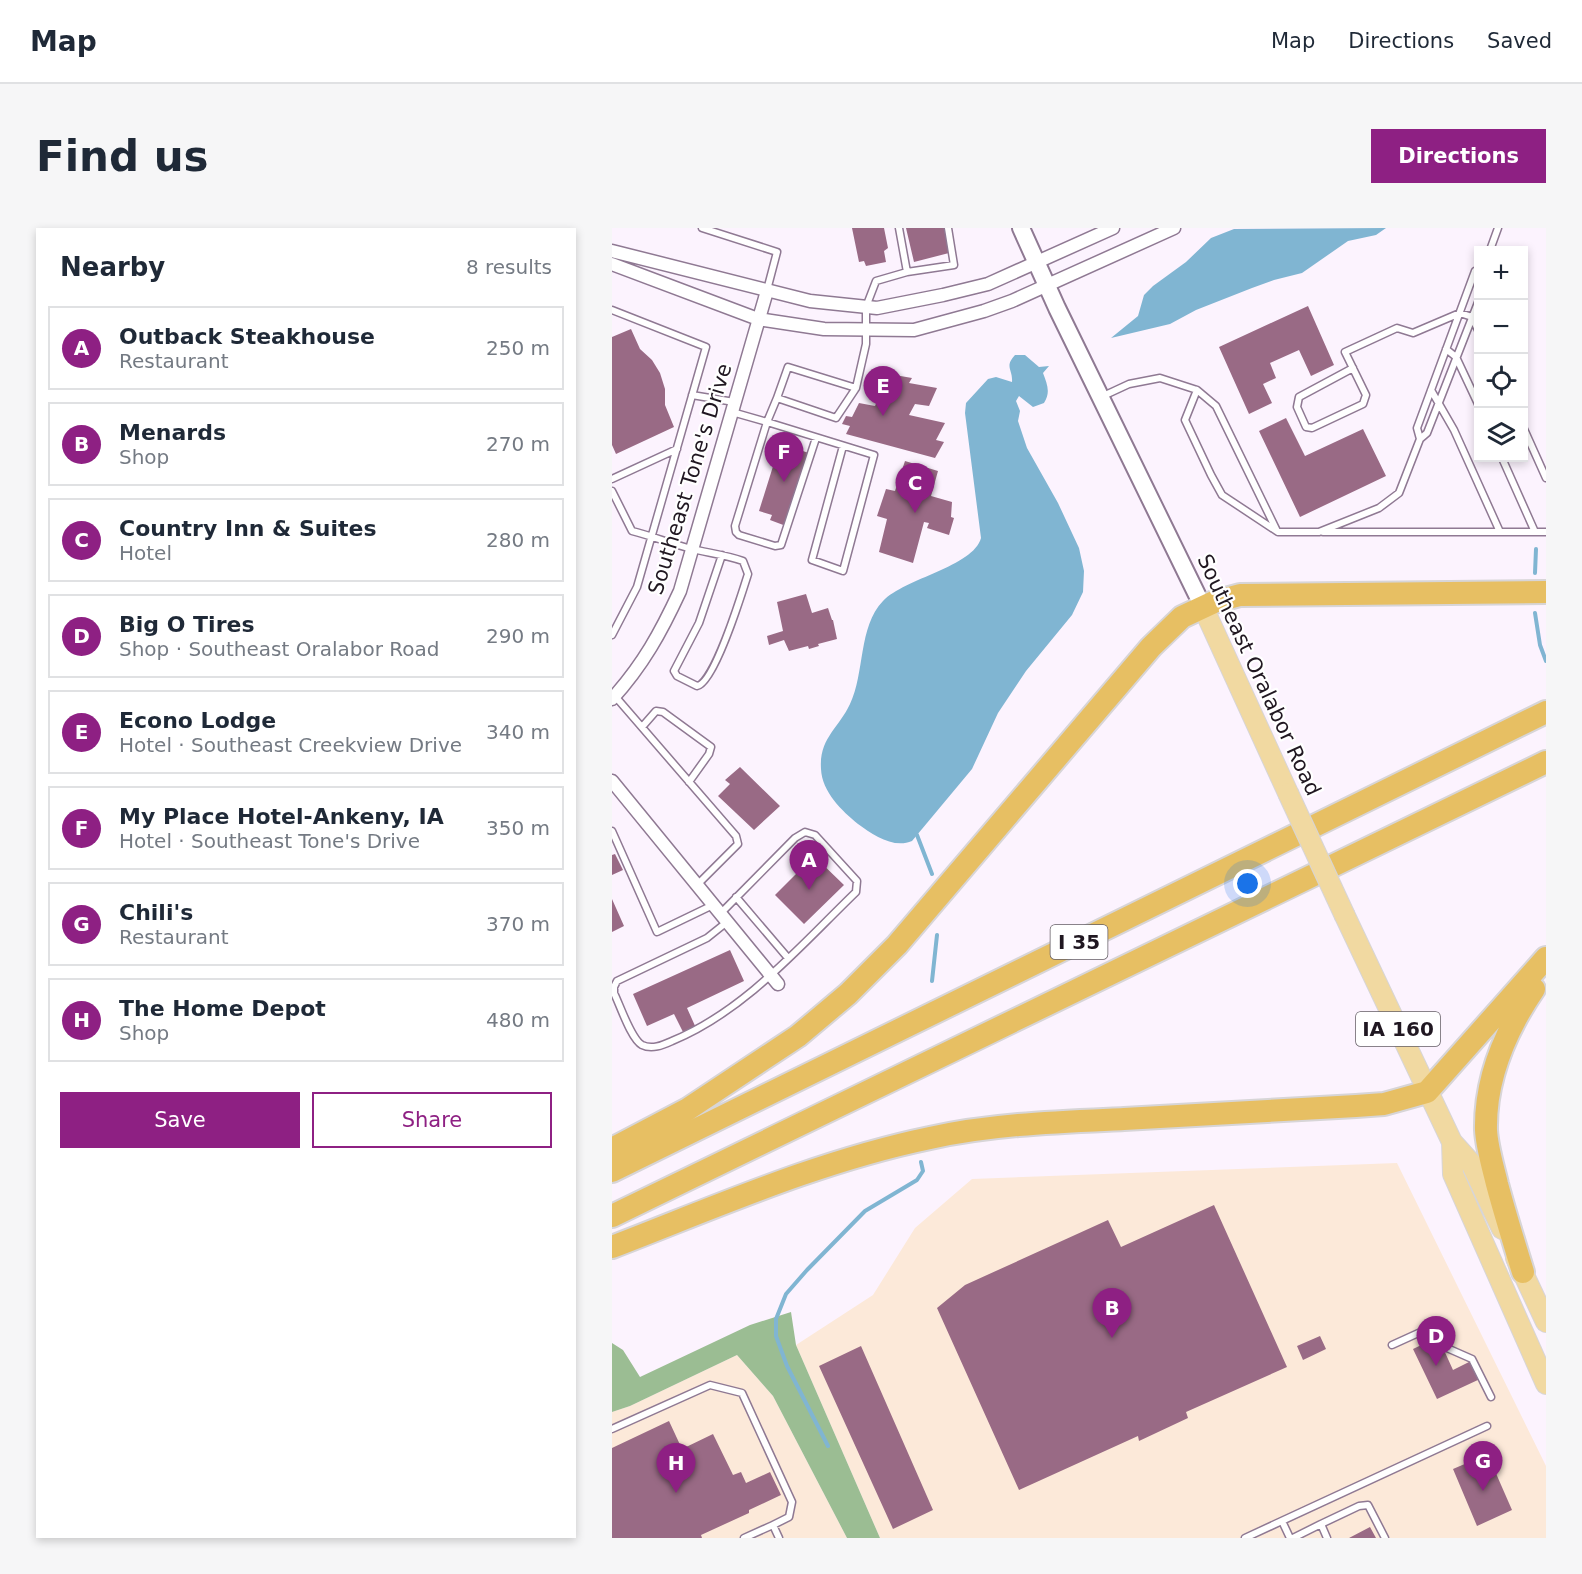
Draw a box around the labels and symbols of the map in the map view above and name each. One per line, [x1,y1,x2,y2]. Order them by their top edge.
street label: Southeast Tone's Drive [643,361,737,597]
pin: E [864,366,902,416]
pin: F [764,432,804,482]
pin: C [896,464,934,513]
street label: Southeast Oralabor Road [1192,550,1326,800]
pin: A [790,840,828,890]
your location [1233,869,1262,898]
road number: I 35 [1050,925,1108,959]
road number: IA 160 [1356,1012,1440,1046]
pin: B [1092,1288,1132,1338]
pin: D [1416,1316,1456,1366]
pin: G [1464,1442,1502,1491]
pin: H [656,1444,696,1493]

